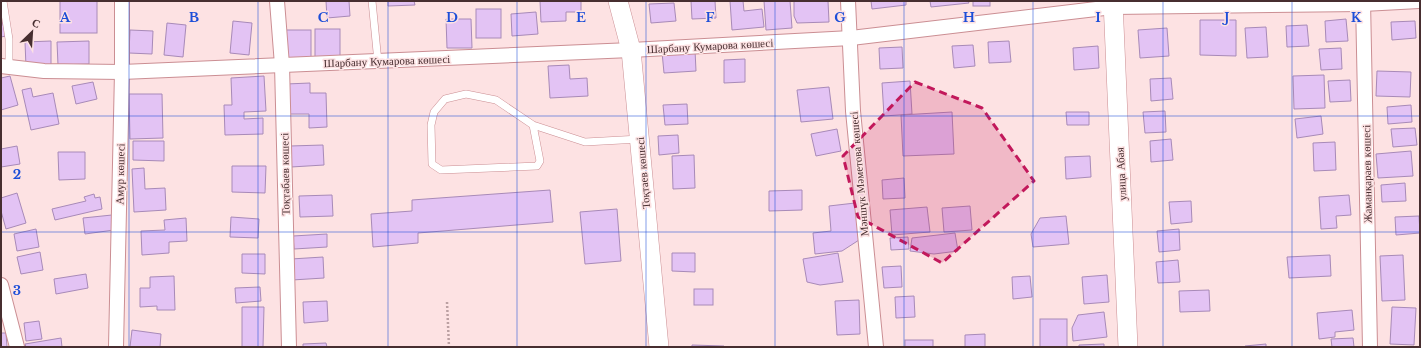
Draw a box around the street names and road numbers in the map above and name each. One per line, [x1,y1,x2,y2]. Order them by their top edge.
street label: Шарбану Кумарова көшесі [646,36,774,56]
street label: Шарбану Кумарова көшесі [323,52,451,70]
street label: Мәншүк Мәметова көшесі [847,111,871,237]
street label: Жаманқараев көшесі [1359,125,1375,223]
street label: Тоқтабаев көшесі [277,133,293,215]
street label: Тоқтаев көшесі [633,136,653,210]
street label: Амур көшесі [112,143,128,205]
street label: улица Абая [1113,147,1129,201]

